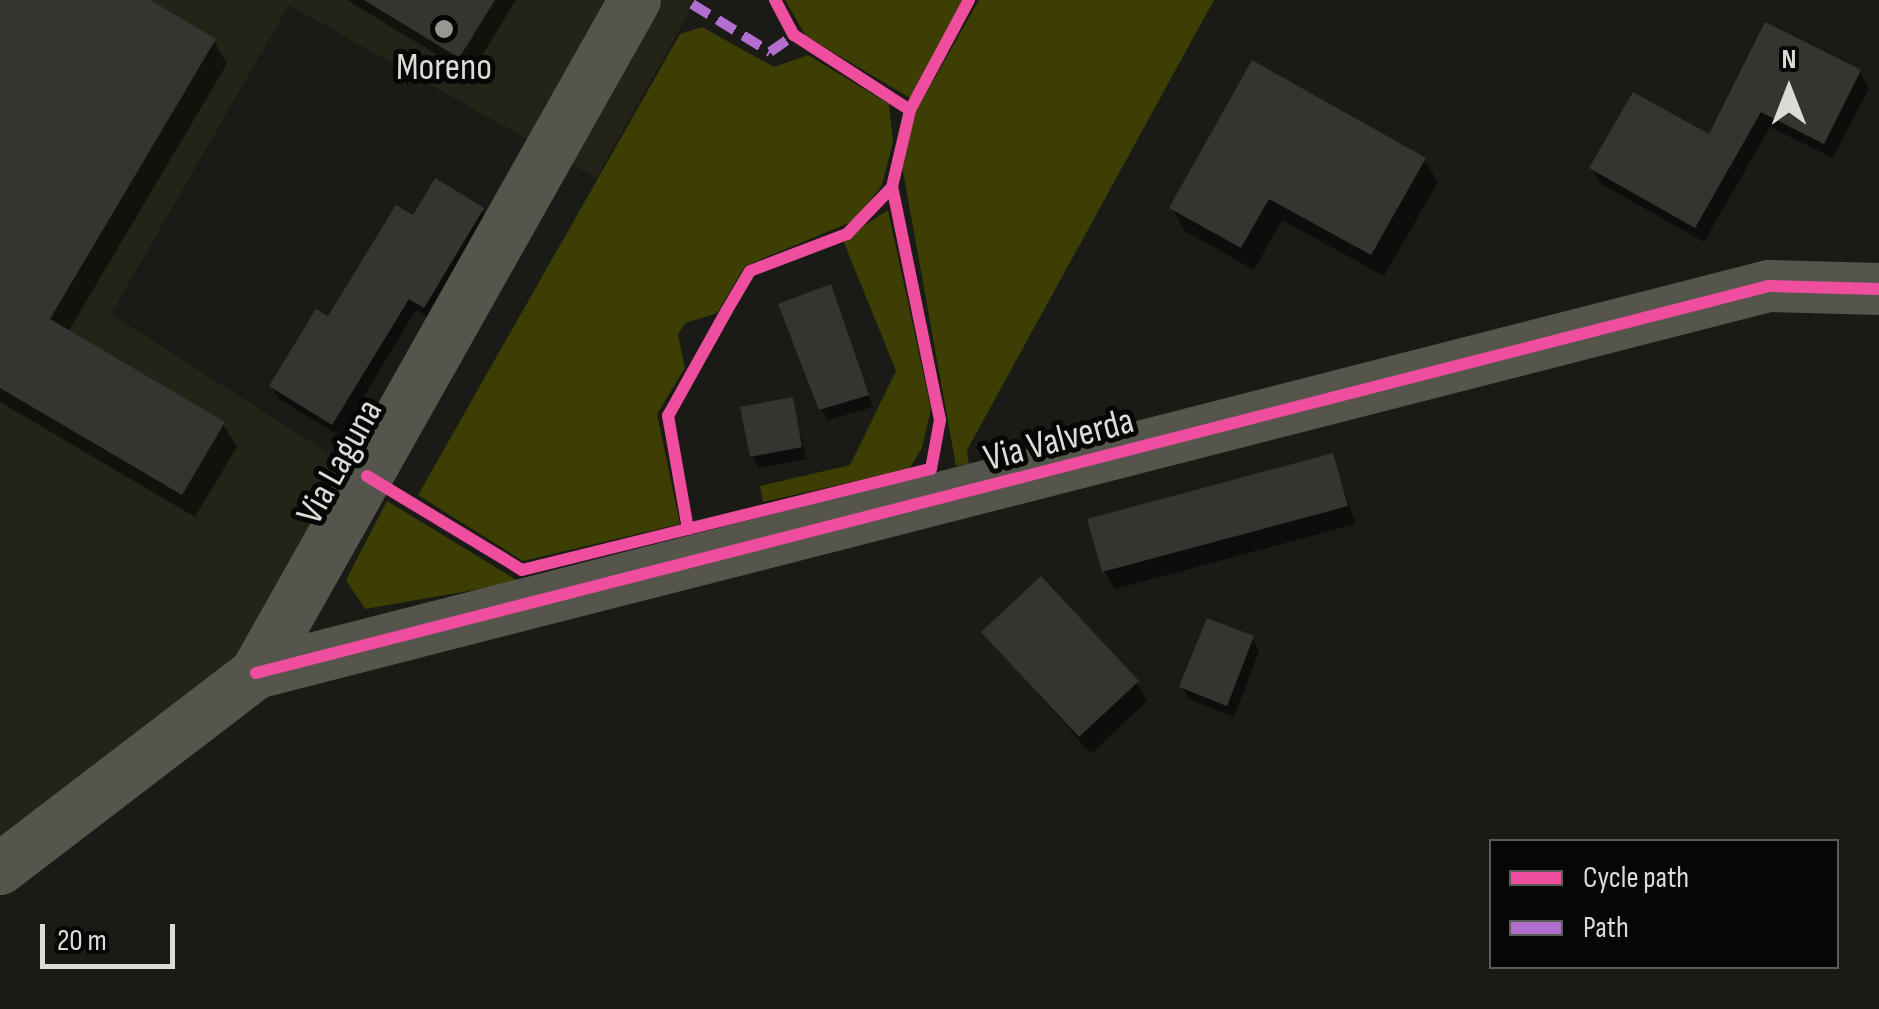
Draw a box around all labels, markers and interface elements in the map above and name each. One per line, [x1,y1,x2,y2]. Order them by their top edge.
marker: Moreno [433,18,455,40]
north arrow [1739,40,1839,140]
text: N [1782,43,1796,76]
place label: Moreno [396,45,492,91]
street label: Via Laguna [287,392,393,532]
street label: Via Valverda [979,398,1139,482]
legend [1489,839,1839,969]
text: Cycle path [1583,860,1689,896]
scale bar [45,904,180,966]
text: Path [1583,910,1629,946]
text: 20 m [57,923,107,959]

